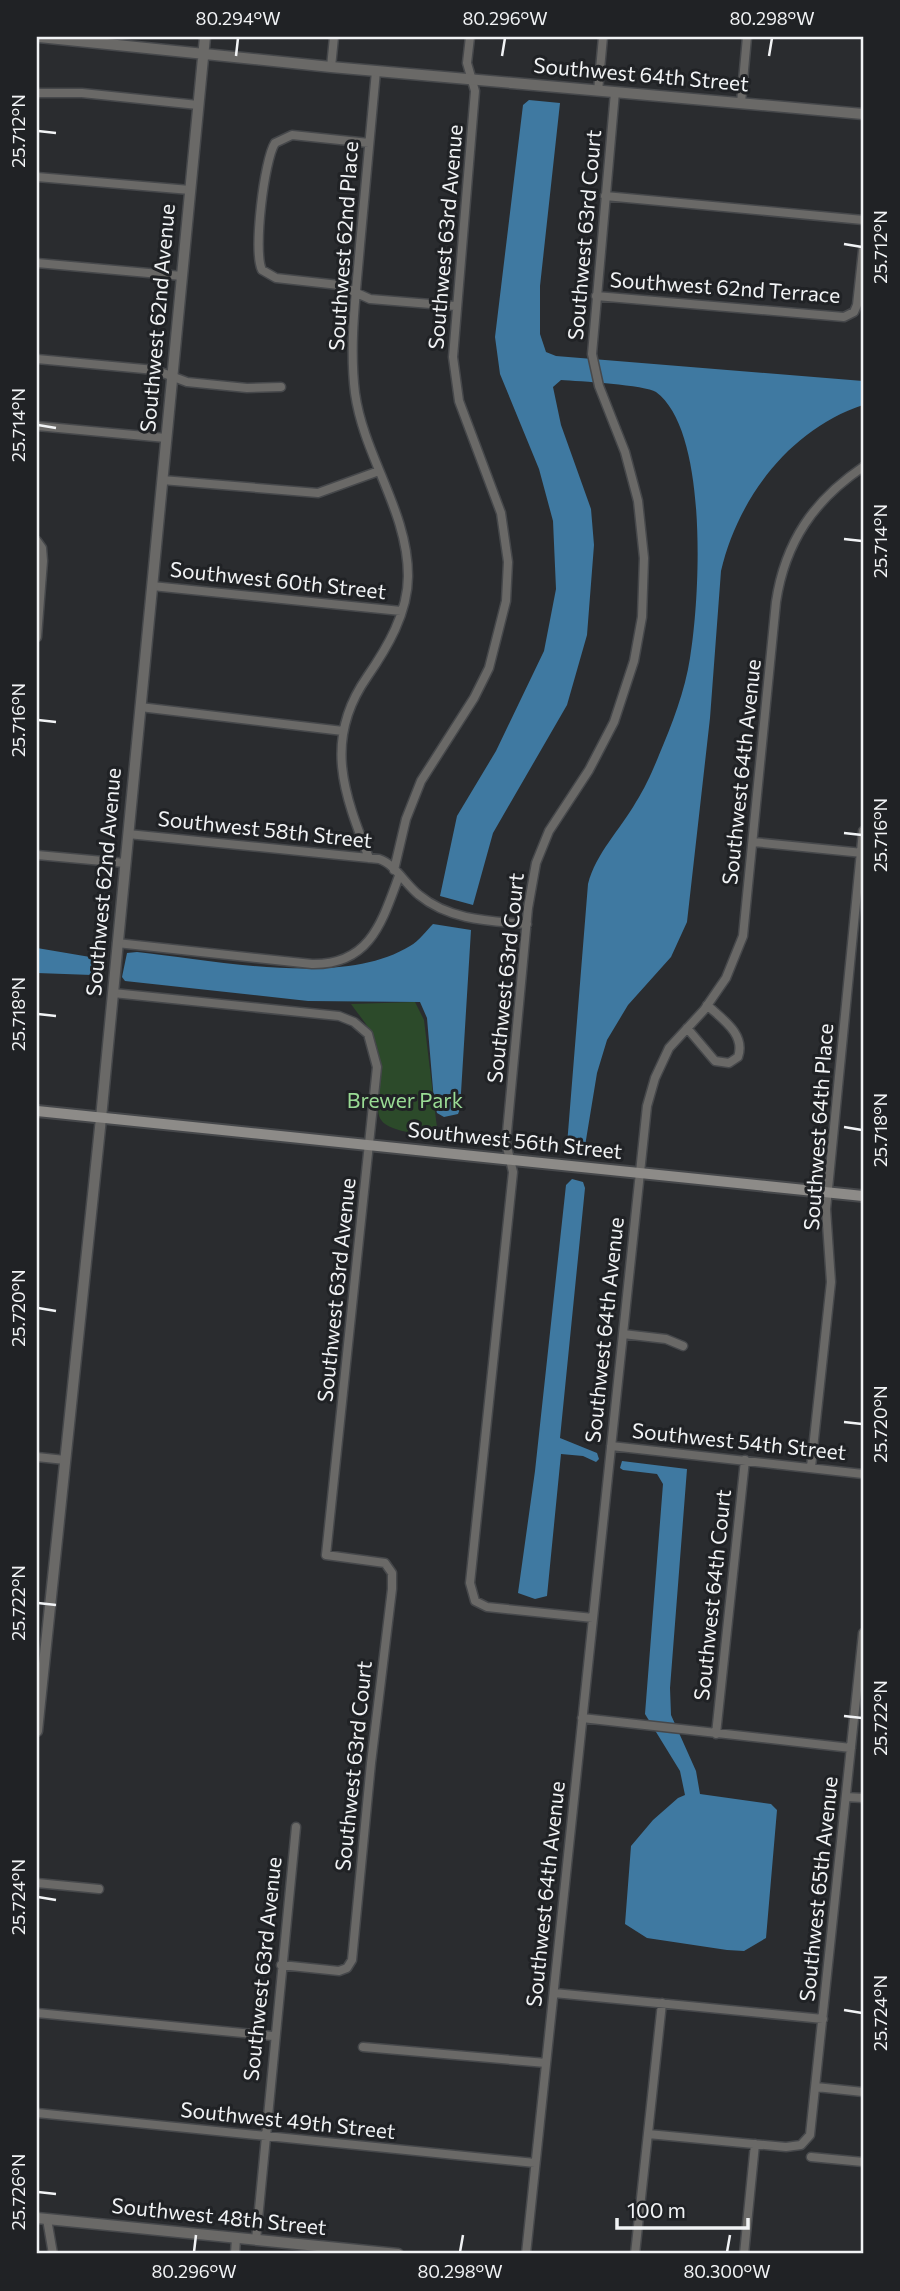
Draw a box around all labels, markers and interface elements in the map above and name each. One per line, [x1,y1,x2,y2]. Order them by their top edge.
text: 80.294°W [195,7,281,29]
text: 80.296°W [462,7,548,29]
text: 80.298°W [729,7,815,29]
street label: Southwest 64th Street [532,52,750,95]
text: 25.712°N [7,94,29,168]
street label: Southwest 63rd Avenue [422,123,467,350]
street label: Southwest 63rd Court [562,129,605,341]
street label: Southwest 62nd Place [323,140,362,352]
street label: Southwest 62nd Avenue [134,203,179,433]
text: 25.712°N [869,210,891,284]
street label: Southwest 62nd Terrace [609,266,841,307]
text: 25.714°N [7,388,29,462]
text: 25.714°N [869,504,891,578]
street label: Southwest 60th Street [169,556,387,603]
street label: Southwest 64th Avenue [716,658,765,886]
text: 25.716°N [7,683,29,757]
street label: Southwest 62nd Avenue [80,767,125,997]
text: 25.716°N [869,798,891,872]
street label: Southwest 58th Street [157,805,374,852]
street label: Southwest 63rd Court [481,872,528,1084]
text: 25.718°N [7,977,29,1051]
street label: Southwest 64th Place [798,1022,837,1231]
park label: Brewer Park [347,1087,463,1112]
text: 25.718°N [869,1093,891,1167]
street label: Southwest 56th Street [407,1116,624,1163]
street label: Southwest 63rd Avenue [311,1176,360,1403]
street label: Southwest 64th Avenue [579,1216,628,1444]
text: 25.720°N [7,1269,29,1347]
text: 25.720°N [869,1385,891,1463]
street label: Southwest 54th Street [631,1417,848,1464]
street label: Southwest 64th Court [688,1488,735,1702]
text: 25.722°N [7,1565,29,1641]
street label: Southwest 63rd Court [329,1660,376,1872]
text: 25.722°N [869,1680,891,1756]
street label: Southwest 65th Avenue [793,1775,842,2003]
street label: Southwest 64th Avenue [520,1780,569,2008]
street label: Southwest 63rd Avenue [237,1855,286,2082]
text: 25.724°N [7,1859,29,1935]
text: 25.724°N [869,1975,891,2051]
street label: Southwest 49th Street [179,2096,397,2143]
text: 25.726°N [7,2154,29,2230]
scale bar [617,2186,748,2230]
street label: Southwest 48th Street [110,2192,328,2239]
text: 100 m [627,2197,686,2222]
text: 80.296°W [151,2260,237,2282]
text: 80.298°W [417,2260,503,2282]
text: 80.300°W [683,2260,771,2282]

